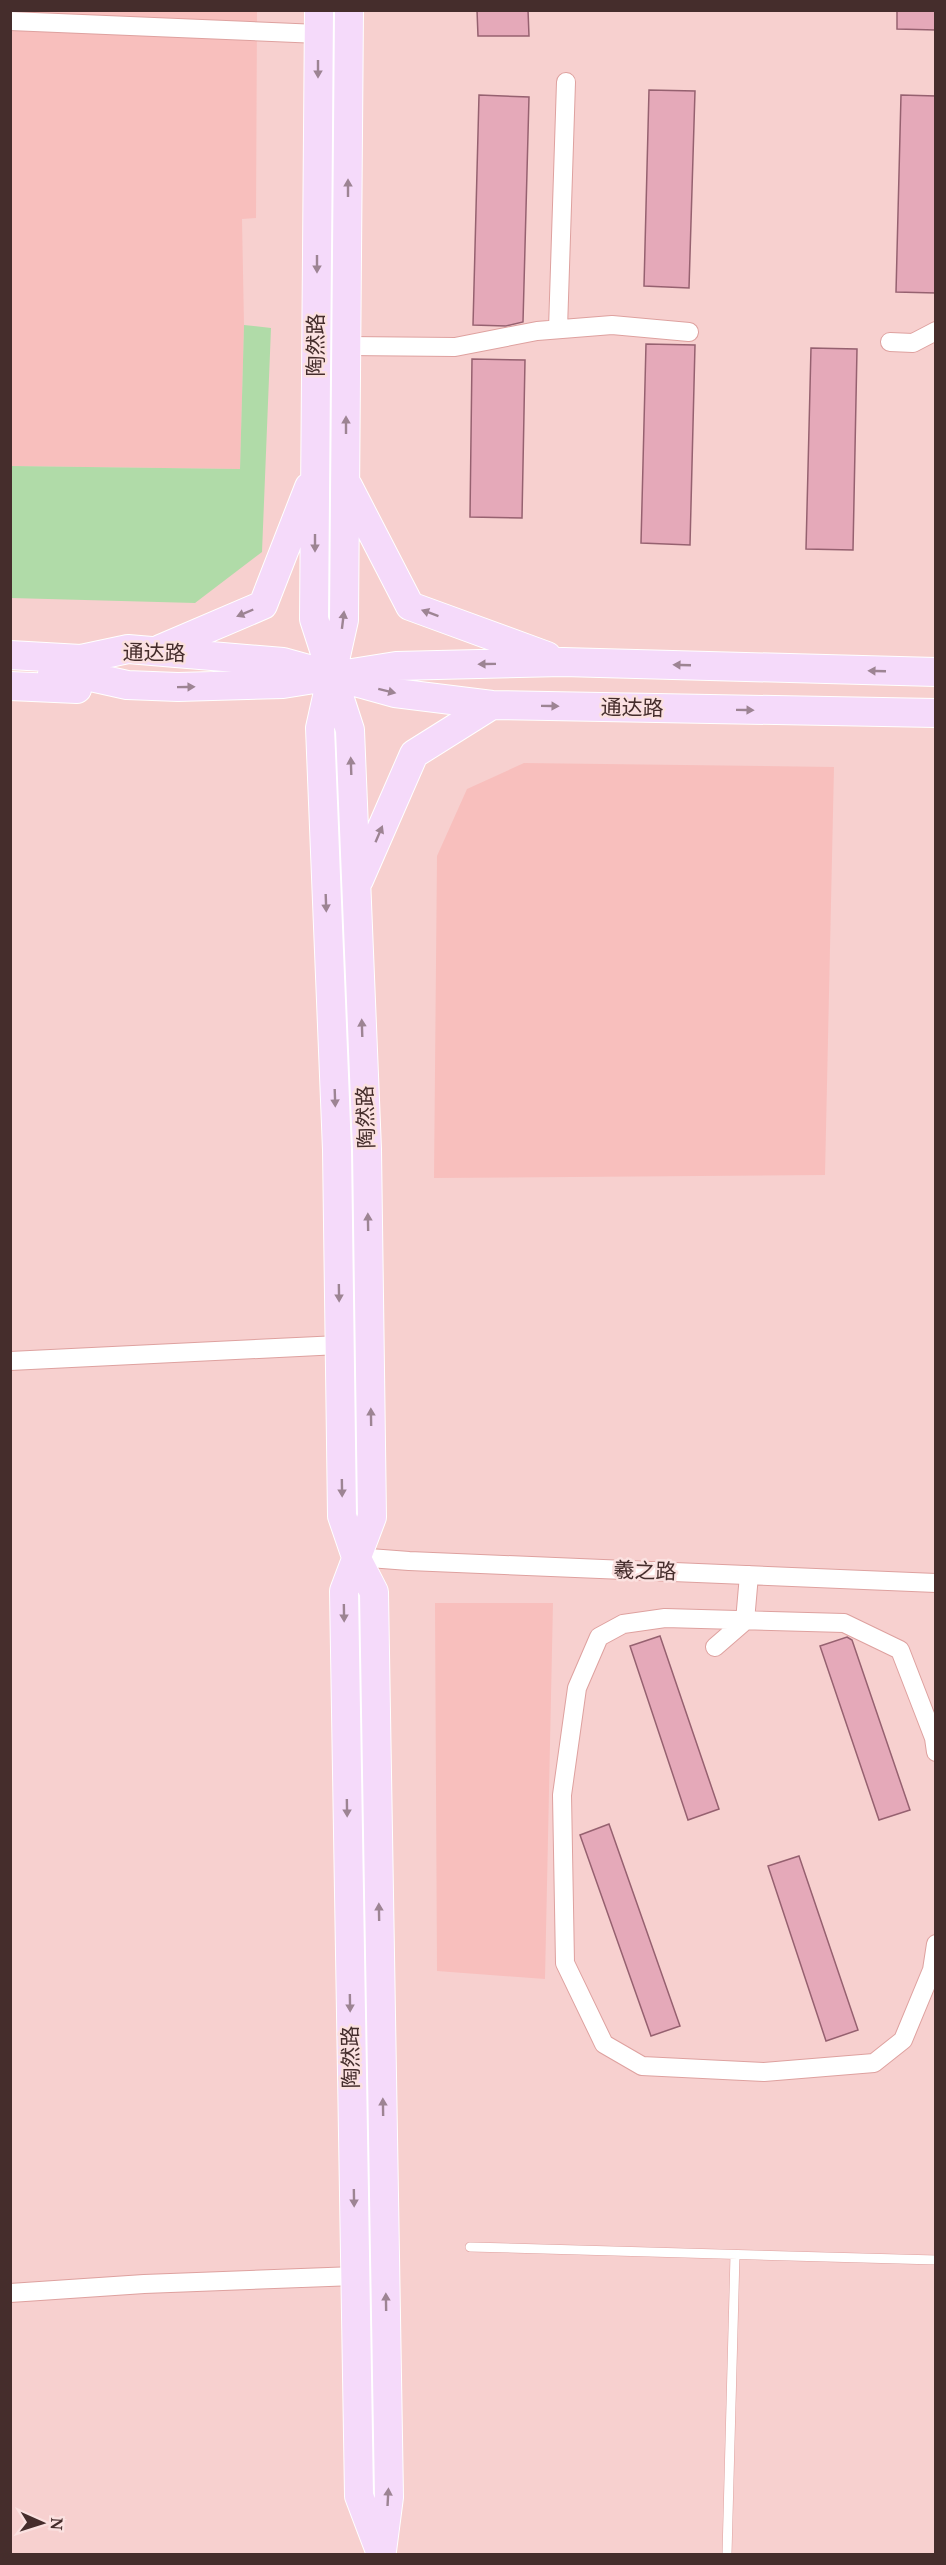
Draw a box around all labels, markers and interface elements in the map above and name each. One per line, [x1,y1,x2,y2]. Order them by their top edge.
one-way arrow [313,59,323,78]
one-way arrow [343,178,353,197]
one-way arrow [312,254,322,273]
street label: 陶然路 [301,314,329,377]
one-way arrow [341,415,351,434]
one-way arrow [310,533,320,552]
one-way arrow [420,607,438,617]
one-way arrow [236,608,254,618]
one-way arrow [338,610,348,629]
street label: 通达路 [122,637,186,667]
one-way arrow [478,659,497,669]
one-way arrow [673,661,692,670]
one-way arrow [868,666,887,676]
one-way arrow [176,682,195,692]
one-way arrow [378,687,397,697]
street label: 通达路 [600,692,664,722]
one-way arrow [541,702,560,711]
one-way arrow [736,705,755,715]
one-way arrow [347,757,356,776]
one-way arrow [374,824,384,842]
one-way arrow [322,893,331,912]
one-way arrow [357,1018,366,1037]
street label: 陶然路 [350,1085,380,1149]
one-way arrow [330,1088,339,1107]
one-way arrow [363,1213,373,1232]
one-way arrow [334,1283,344,1302]
one-way arrow [366,1408,376,1427]
one-way arrow [337,1478,347,1497]
street label: 羲之路 [613,1555,677,1585]
one-way arrow [339,1604,349,1623]
one-way arrow [342,1799,352,1818]
one-way arrow [375,1902,384,1921]
one-way arrow [346,1993,355,2012]
street label: 陶然路 [335,2025,365,2089]
one-way arrow [378,2097,387,2116]
one-way arrow [349,2188,359,2207]
one-way arrow [381,2292,391,2311]
one-way arrow [384,2487,393,2506]
north arrow [12,2493,72,2553]
text: N [46,2517,68,2531]

